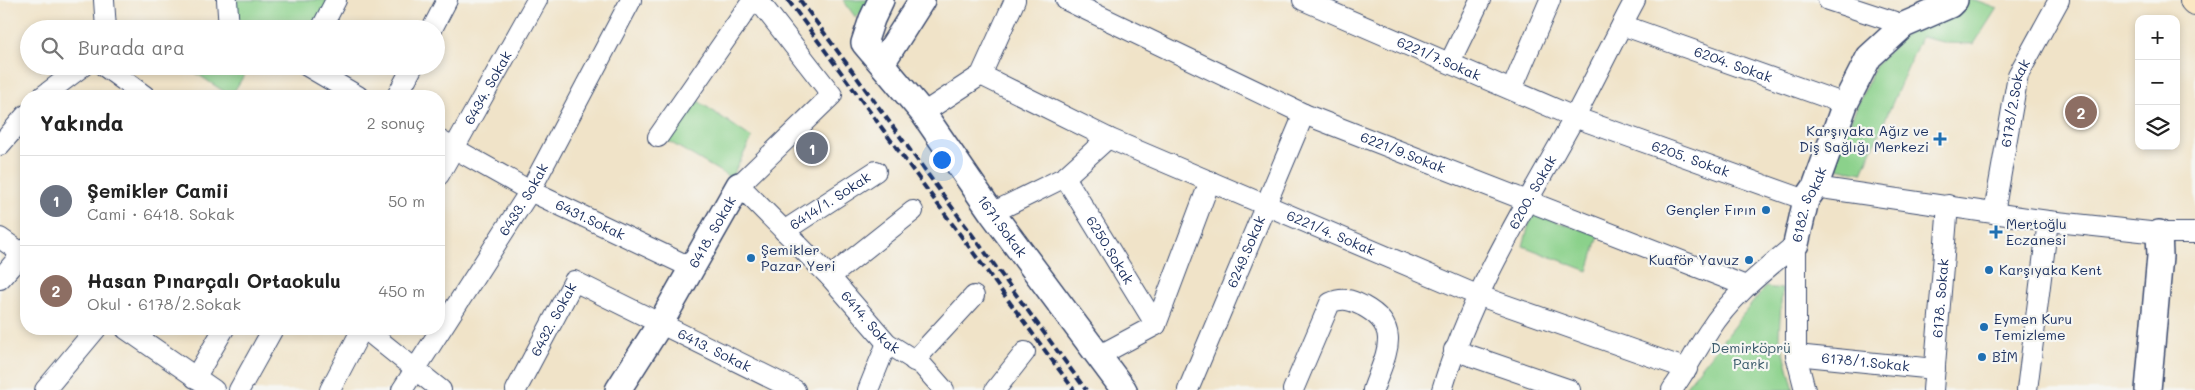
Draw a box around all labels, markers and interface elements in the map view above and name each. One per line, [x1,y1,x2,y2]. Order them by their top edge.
map controls [2135,15,2180,150]
button: + [2135,15,2180,60]
search box [20,20,445,75]
street label: 6221/7.Sokak [1394,32,1484,85]
icon: search [38,34,66,62]
text: Burada ara [78,35,185,60]
street label: 6204. Sokak [1692,41,1775,87]
street label: 6434. Sokak [459,47,516,128]
street label: 6178/2.Sokak [1996,55,2034,149]
button: − [2135,60,2180,105]
pin: 2 [2065,93,2097,131]
button: layers [2135,105,2180,150]
text: Yakında [40,109,124,136]
text: 2 sonuç [367,112,425,133]
place label: Karşıyaka Ağız ve Diş Sağlığı Merkezi [1799,121,1929,156]
street label: 6221/9.Sokak [1358,127,1448,177]
pin: 1 [796,129,828,167]
marker: Karşıyaka Ağız ve Diş Sağlığı Merkezi [1933,132,1947,146]
street label: 6205. Sokak [1649,136,1732,181]
your location [929,147,955,173]
street label: 6200. Sokak [1504,152,1560,232]
street label: 6433. Sokak [494,160,552,239]
street label: 6182. Sokak [1787,164,1831,244]
street label: 6414/1. Sokak [786,167,874,234]
text: Şemikler Camii [87,178,229,203]
text: 1 [52,190,60,211]
text: 50 m [388,190,425,211]
street label: 1671.Sokak [973,191,1032,261]
street label: 6418. Sokak [684,192,740,271]
street label: 6431.Sokak [552,194,628,244]
place label: Gençler Fırın [1666,200,1756,219]
text: Cami · 6418. Sokak [87,203,234,224]
marker: Gençler Fırın [1760,204,1772,216]
street label: 6221/4. Sokak [1284,205,1378,260]
street label: 6250.Sokak [1082,212,1139,288]
street label: 6249.Sokak [1222,212,1269,291]
place label: Mertoğlu Eczanesi [2006,214,2067,249]
marker: Mertoğlu Eczanesi [1990,226,2002,238]
place label: Şemikler Pazar Yeri [761,240,835,275]
place label: Kuaför Yavuz [1649,250,1739,269]
marker: Şemikler Pazar Yeri [745,252,757,264]
marker: Kuaför Yavuz [1743,254,1755,266]
street label: 6178. Sokak [1927,258,1953,339]
place label: Karşıyaka Kent [1999,260,2102,279]
marker: Karşıyaka Kent [1983,264,1995,276]
text: Hasan Pınarçalı Ortaokulu [87,268,341,293]
street label: 6432. Sokak [526,279,581,359]
text: 2 [52,280,60,301]
text: 450 m [379,280,425,301]
street label: 6414. Sokak [837,286,904,358]
text: Okul · 6178/2.Sokak [87,293,241,314]
place label: Eymen Kuru Temizleme [1994,309,2072,344]
marker: Eymen Kuru Temizleme [1978,321,1990,333]
street label: 6413. Sokak [675,324,755,376]
park label: Demirköprü Parkı [1711,338,1791,373]
place label: BİM [1992,347,2018,366]
street label: 6178/1.Sokak [1821,348,1911,375]
marker: BİM [1976,351,1988,363]

